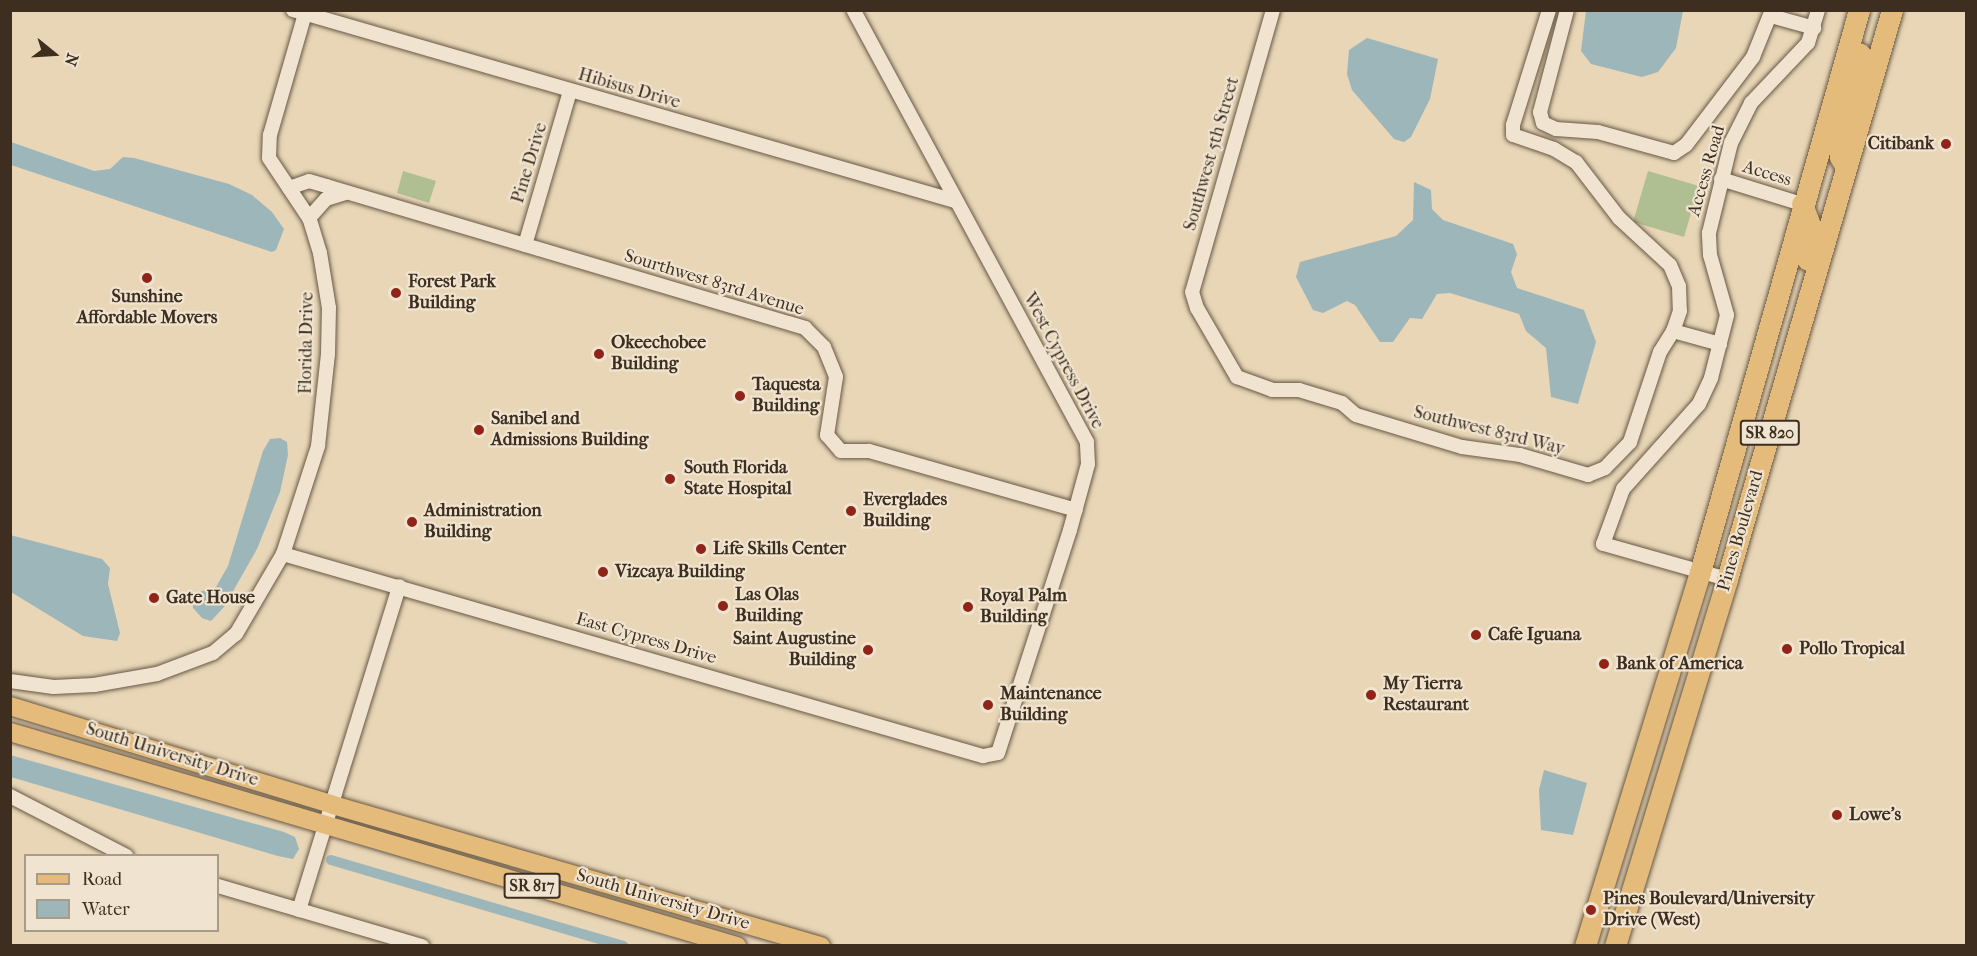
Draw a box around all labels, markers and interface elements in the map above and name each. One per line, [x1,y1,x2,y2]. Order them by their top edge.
north arrow [24,24,84,84]
text: N [61,51,83,68]
street label: Hibisus Drive [575,64,683,114]
street label: Southwest 5th Street [1180,75,1244,233]
street label: Pine Drive [507,120,553,206]
street label: Access Road [1684,123,1730,219]
place label: Citibank [1868,133,1934,155]
marker: Citibank [1939,137,1953,151]
street label: Access [1740,156,1794,192]
street label: Sourthwest 83rd Avenue [621,245,807,321]
marker: Sunshine Affordable Movers [140,271,154,285]
place label: Forest Park Building [408,272,496,314]
marker: Forest Park Building [389,286,403,300]
place label: Sunshine Affordable Movers [77,287,217,330]
street label: West Cypress Drive [1018,289,1108,433]
street label: Florida Drive [295,292,319,394]
place label: Okeechobee Building [611,333,706,376]
marker: Okeechobee Building [592,347,606,361]
place label: Taquesta Building [752,375,821,418]
marker: Taquesta Building [733,389,747,403]
street label: Southwest 83rd Way [1411,402,1567,460]
place label: Sanibel and Admissions Building [491,409,648,452]
road number: SR 820 [1738,420,1802,446]
marker: Sanibel and Admissions Building [472,423,486,437]
place label: South Florida State Hospital [684,458,792,500]
street label: Pines Boulevard [1713,468,1769,594]
marker: South Florida State Hospital [661,470,679,488]
place label: Everglades Building [863,490,947,532]
place label: Administration Building [424,501,542,544]
marker: Everglades Building [844,504,858,518]
marker: Administration Building [405,515,419,529]
place label: Life Skills Center [713,538,846,560]
marker: Life Skills Center [694,542,708,556]
place label: Vizcaya Building [615,561,745,583]
marker: Vizcaya Building [596,565,610,579]
place label: Las Olas Building [735,585,802,628]
place label: Royal Palm Building [980,586,1067,628]
place label: Gate House [166,587,255,609]
marker: Gate House [147,591,161,605]
marker: Las Olas Building [716,599,730,613]
marker: Royal Palm Building [961,600,975,614]
street label: East Cypress Drive [573,609,719,669]
place label: Cafe Iguana [1488,624,1581,646]
marker: Cafe Iguana [1469,628,1483,642]
place label: Saint Augustine Building [733,629,856,672]
place label: Pollo Tropical [1799,638,1905,660]
marker: Pollo Tropical [1780,642,1794,656]
marker: Saint Augustine Building [861,643,875,657]
place label: Bank of America [1616,653,1743,675]
marker: Bank of America [1597,657,1611,671]
place label: My Tierra Restaurant [1383,674,1469,716]
place label: Maintenance Building [1000,684,1102,726]
marker: My Tierra Restaurant [1364,688,1378,702]
marker: Maintenance Building [981,698,995,712]
street label: South University Drive [83,718,261,792]
place label: Lowe's [1849,804,1901,826]
marker: Lowe's [1830,808,1844,822]
legend [24,854,219,932]
street label: South University Drive [574,865,752,935]
text: Road [82,869,122,890]
road number: SR 817 [504,873,560,899]
place label: Pines Boulevard/University Drive (West) [1603,889,1815,932]
text: Water [82,899,130,920]
marker: Pines Boulevard/University Drive (West) [1584,903,1598,917]

